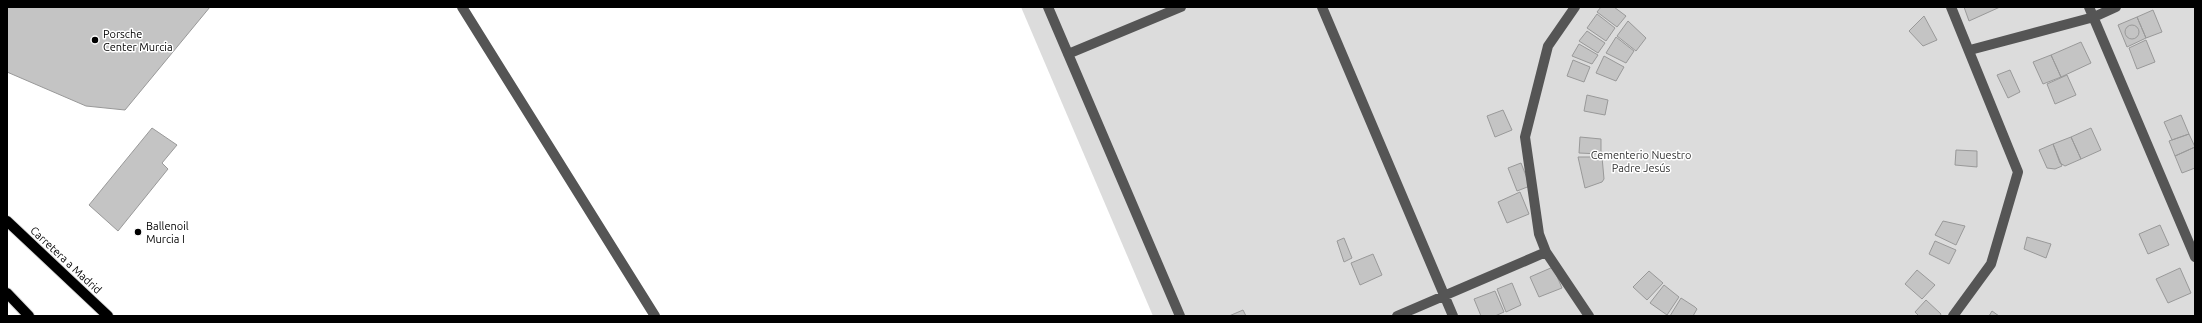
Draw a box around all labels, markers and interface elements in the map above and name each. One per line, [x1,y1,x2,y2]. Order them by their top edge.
place label: Porsche Center Murcia [103,28,173,53]
marker: Porsche Center Murcia [90,35,100,45]
park label: Cementerio Nuestro Padre Jesús [1591,149,1691,174]
place label: Ballenoil Murcia I [146,220,189,245]
street label: Carretera a Madrid [28,224,104,296]
marker: Ballenoil Murcia I [133,227,143,237]

